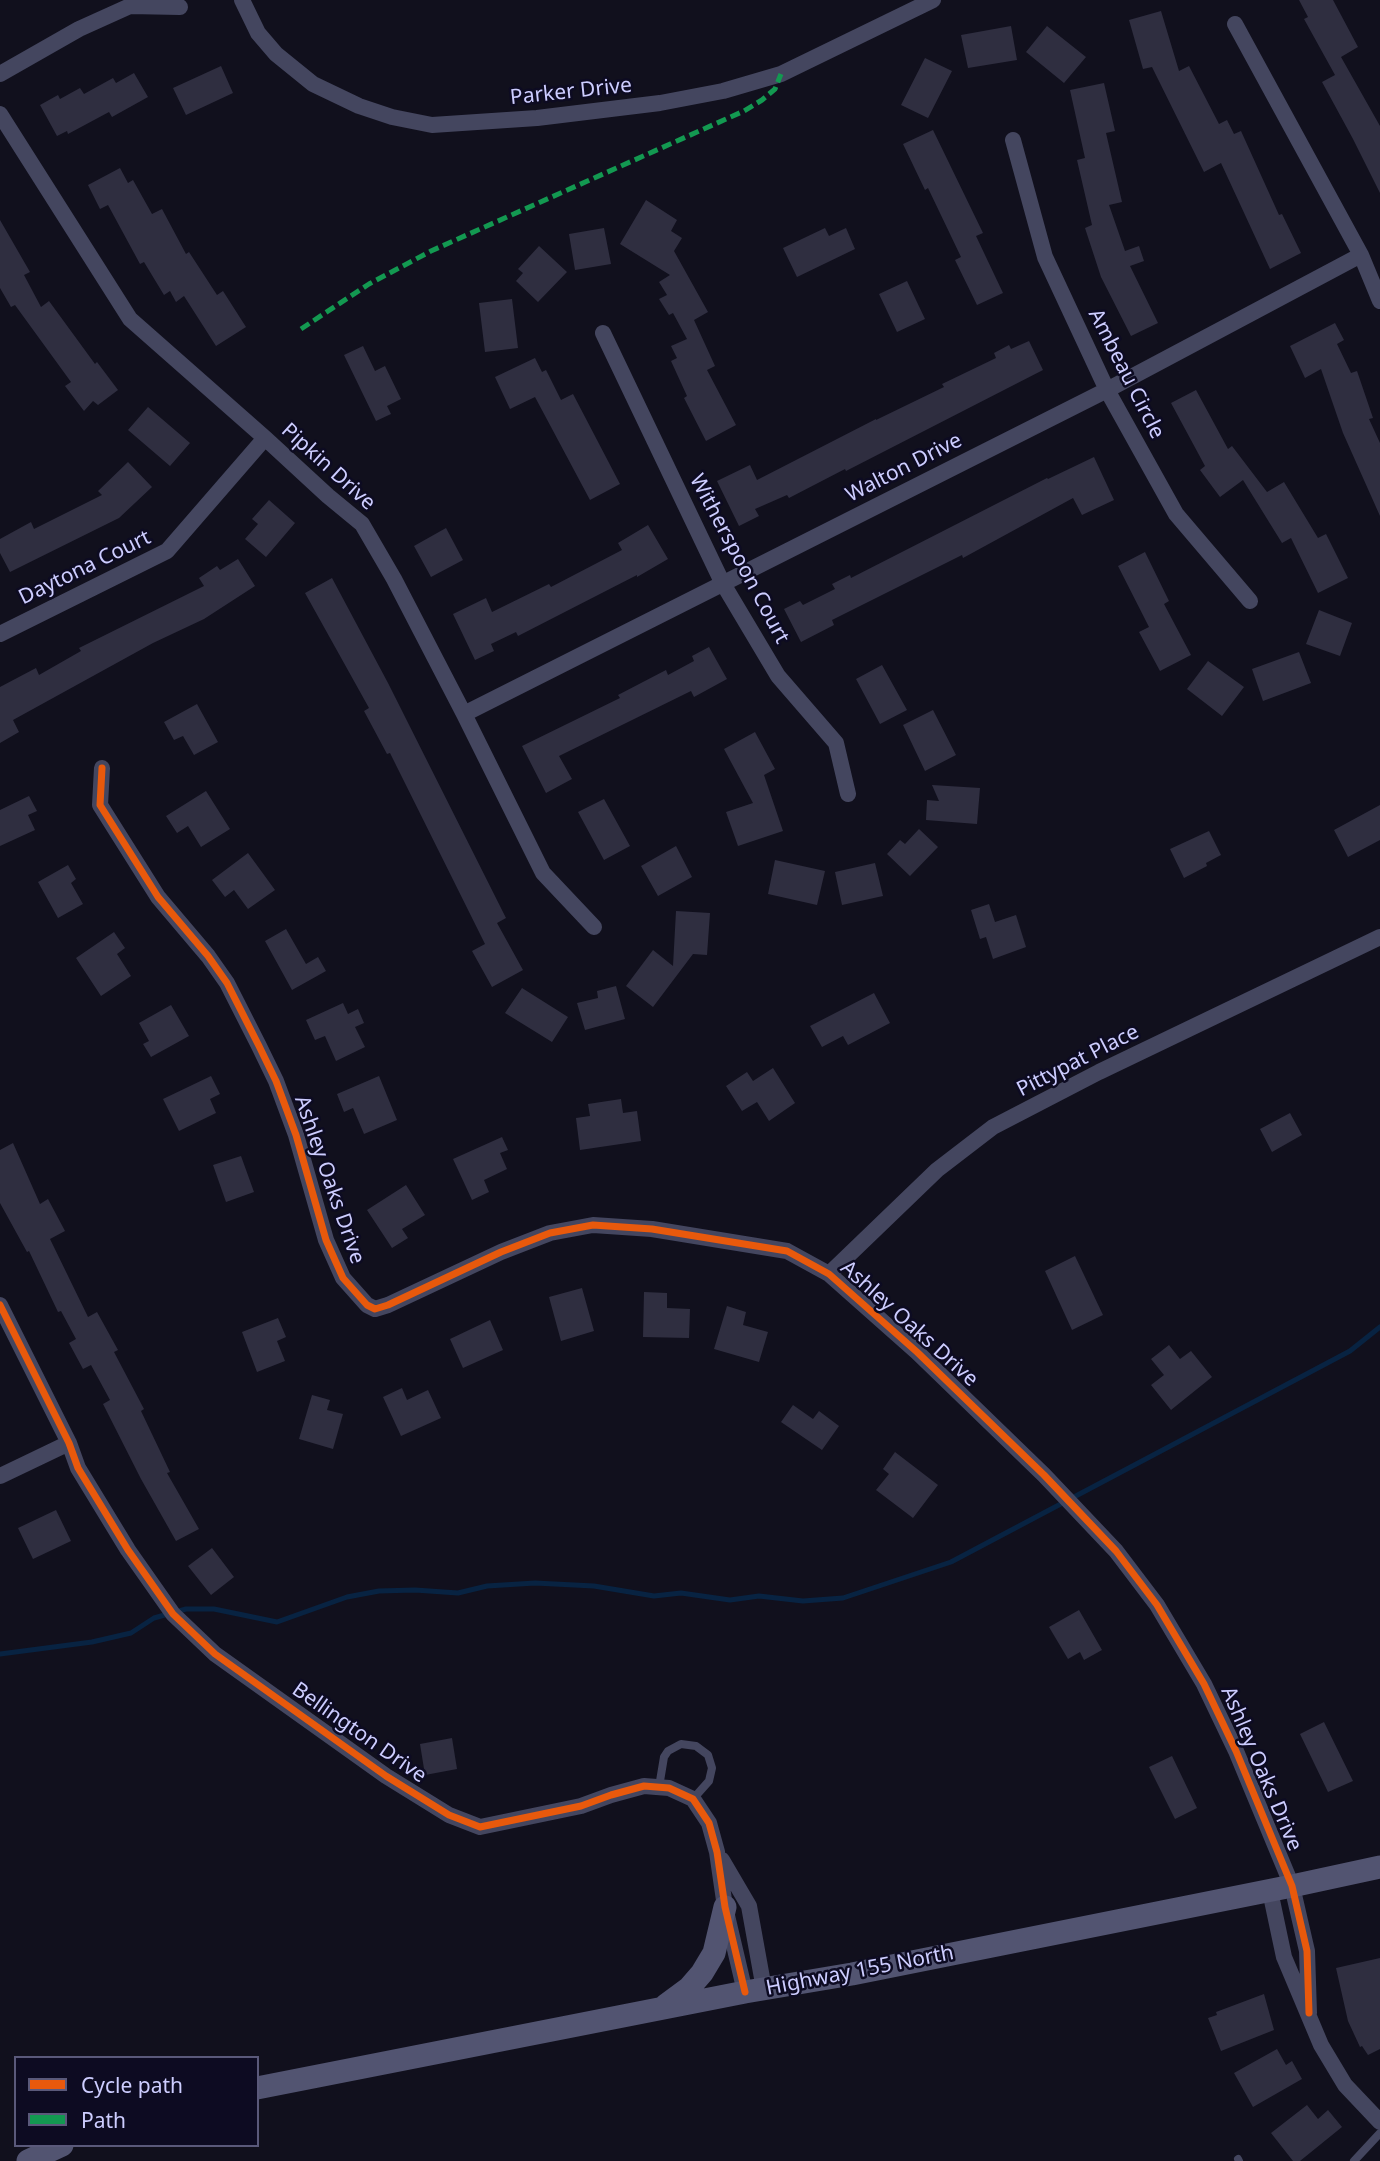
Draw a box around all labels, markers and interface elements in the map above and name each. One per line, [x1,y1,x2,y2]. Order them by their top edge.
street label: Parker Drive [509,73,633,111]
street label: Ambeau Circle [1082,305,1170,443]
street label: Pipkin Drive [276,418,380,516]
street label: Walton Drive [842,428,966,508]
street label: Witherspoon Court [684,470,794,648]
street label: Daytona Court [15,525,155,611]
street label: Pittypat Place [1013,1019,1143,1103]
street label: Ashley Oaks Drive [288,1093,370,1267]
street label: Ashley Oaks Drive [835,1256,983,1392]
street label: Bellington Drive [287,1677,431,1789]
street label: Ashley Oaks Drive [1215,1683,1307,1855]
street label: Highway 155 North [764,1940,956,2002]
legend [14,2056,259,2147]
text: Cycle path [81,2071,183,2099]
text: Path [81,2106,126,2134]

